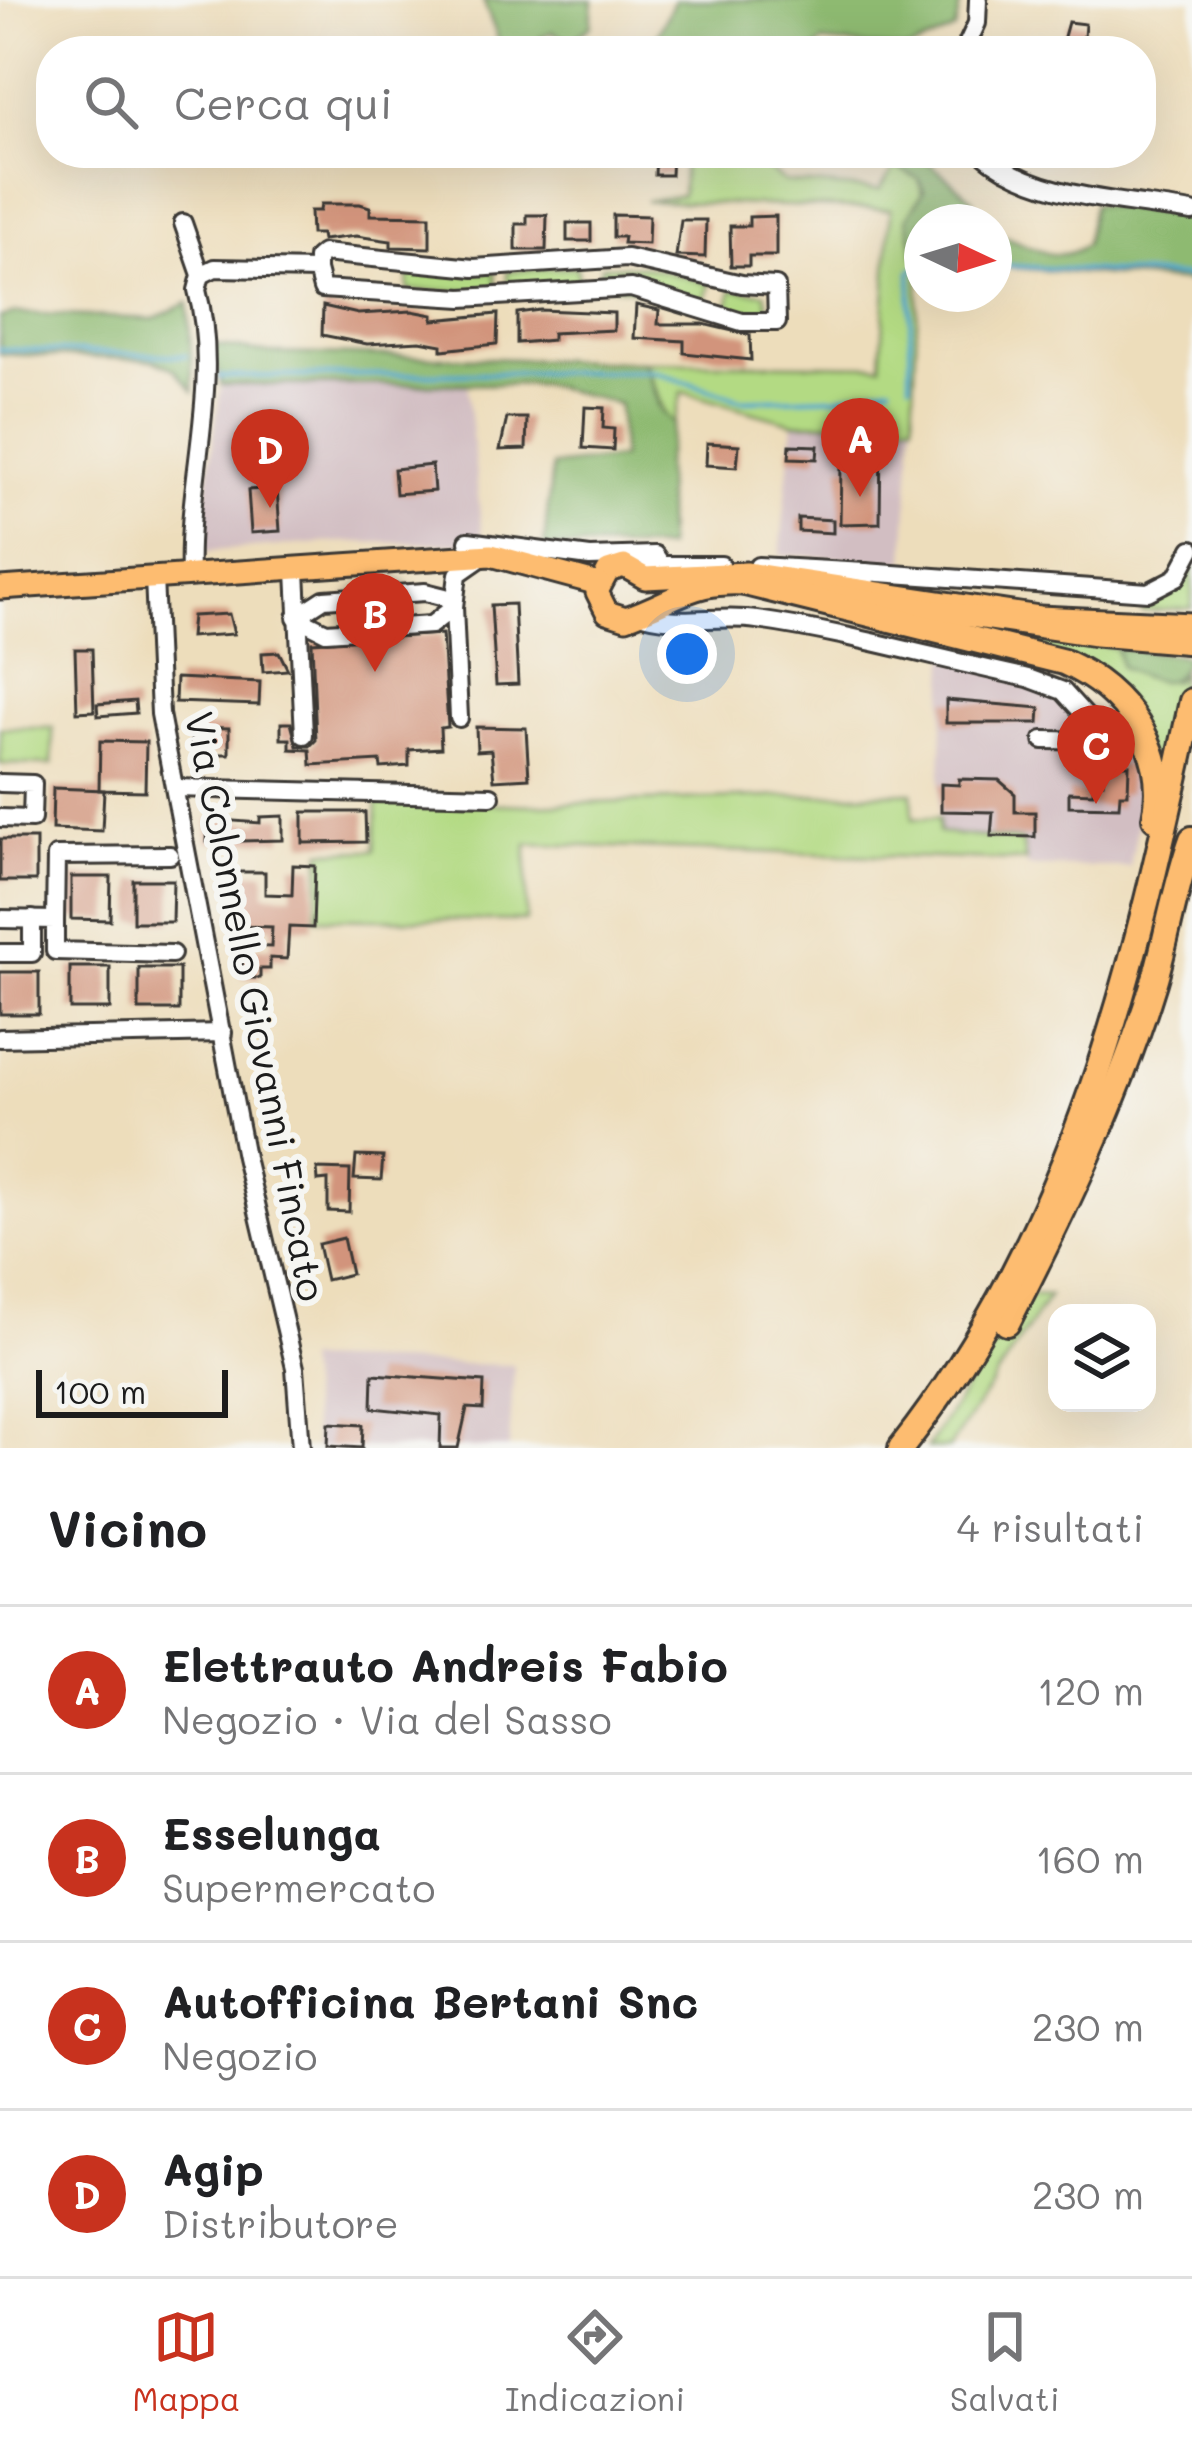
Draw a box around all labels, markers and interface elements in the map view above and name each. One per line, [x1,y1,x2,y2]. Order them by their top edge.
search box [36,36,1156,168]
icon: search [78,69,144,135]
text: Cerca qui [174,73,393,131]
north arrow [904,204,1012,312]
pin: A [821,398,899,497]
pin: D [231,409,309,508]
pin: B [336,573,414,672]
your location [657,624,717,684]
pin: C [1057,705,1135,804]
street label: Via Colonnello Giovanni Fincato [175,707,339,1305]
map controls [1048,1304,1156,1412]
button: layers [1048,1304,1156,1412]
scale bar [36,1364,228,1417]
text: 100 m [54,1369,146,1412]
text: Vicino [48,1493,207,1560]
text: 4 risultati [956,1501,1144,1552]
text: Elettrauto Andreis Fabio [162,1635,728,1693]
text: A [73,1664,101,1715]
text: 120 m [1037,1664,1144,1715]
text: Negozio · Via del Sasso [162,1693,612,1744]
text: Esselunga [162,1803,381,1861]
text: B [74,1832,100,1883]
text: 160 m [1035,1832,1144,1883]
text: Supermercato [162,1861,435,1912]
text: Autofficina Bertani Snc [162,1971,698,2029]
text: C [73,2000,101,2051]
text: 230 m [1032,2000,1144,2051]
text: Negozio [162,2029,317,2080]
text: Agip [162,2139,264,2197]
text: D [73,2168,101,2219]
text: 230 m [1032,2168,1144,2219]
text: Distributore [162,2197,399,2248]
tab: Mappa [132,2304,240,2419]
tab: Indicazioni [505,2304,685,2419]
tab: Salvati [950,2304,1060,2419]

